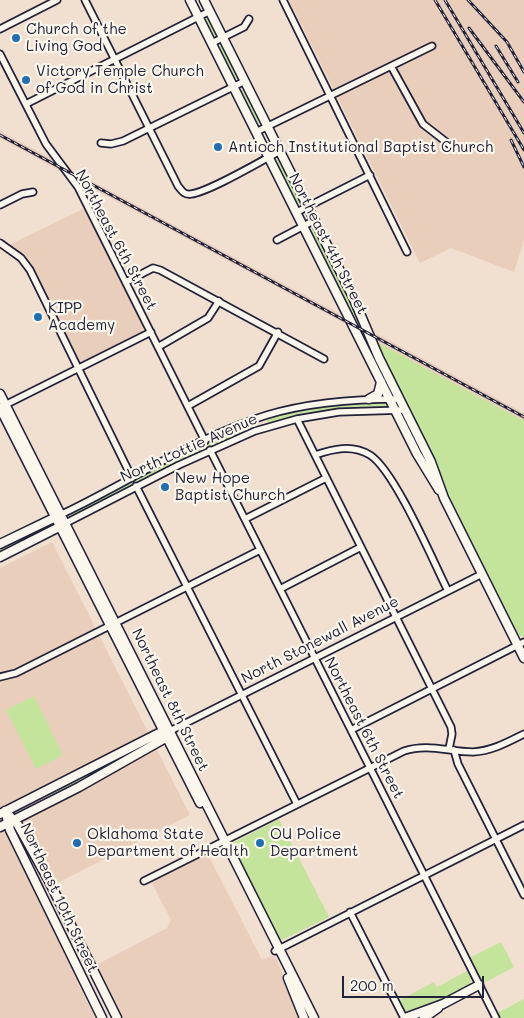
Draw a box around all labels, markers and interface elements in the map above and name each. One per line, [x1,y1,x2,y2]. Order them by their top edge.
place label: Church of the Living God [26,20,127,55]
marker: Church of the Living God [10,32,22,44]
place label: Victory Temple Church of God in Christ [36,62,204,97]
marker: Victory Temple Church of God in Christ [20,74,32,86]
place label: Antioch Institutional Baptist Church [228,138,493,156]
marker: Antioch Institutional Baptist Church [212,141,224,153]
street label: Northeast 6th Street [71,167,161,313]
street label: Northeast 4th Street [285,170,371,318]
place label: KIPP Academy [48,299,115,334]
marker: KIPP Academy [32,311,44,323]
street label: North Lottie Avenue [118,410,260,486]
place label: New Hope Baptist Church [175,469,285,504]
marker: New Hope Baptist Church [159,481,171,493]
street label: North Stonewall Avenue [238,592,402,688]
street label: Northeast 8th Street [128,626,212,774]
street label: Northeast 6th Street [320,654,408,802]
street label: Northeast 10th Street [16,820,102,976]
place label: Oklahoma State Department of Health [87,825,248,860]
place label: OU Police Department [270,825,358,860]
marker: Oklahoma State Department of Health [71,837,83,849]
marker: OU Police Department [254,837,266,849]
scale bar [344,966,486,998]
text: 200 m [350,975,394,995]

